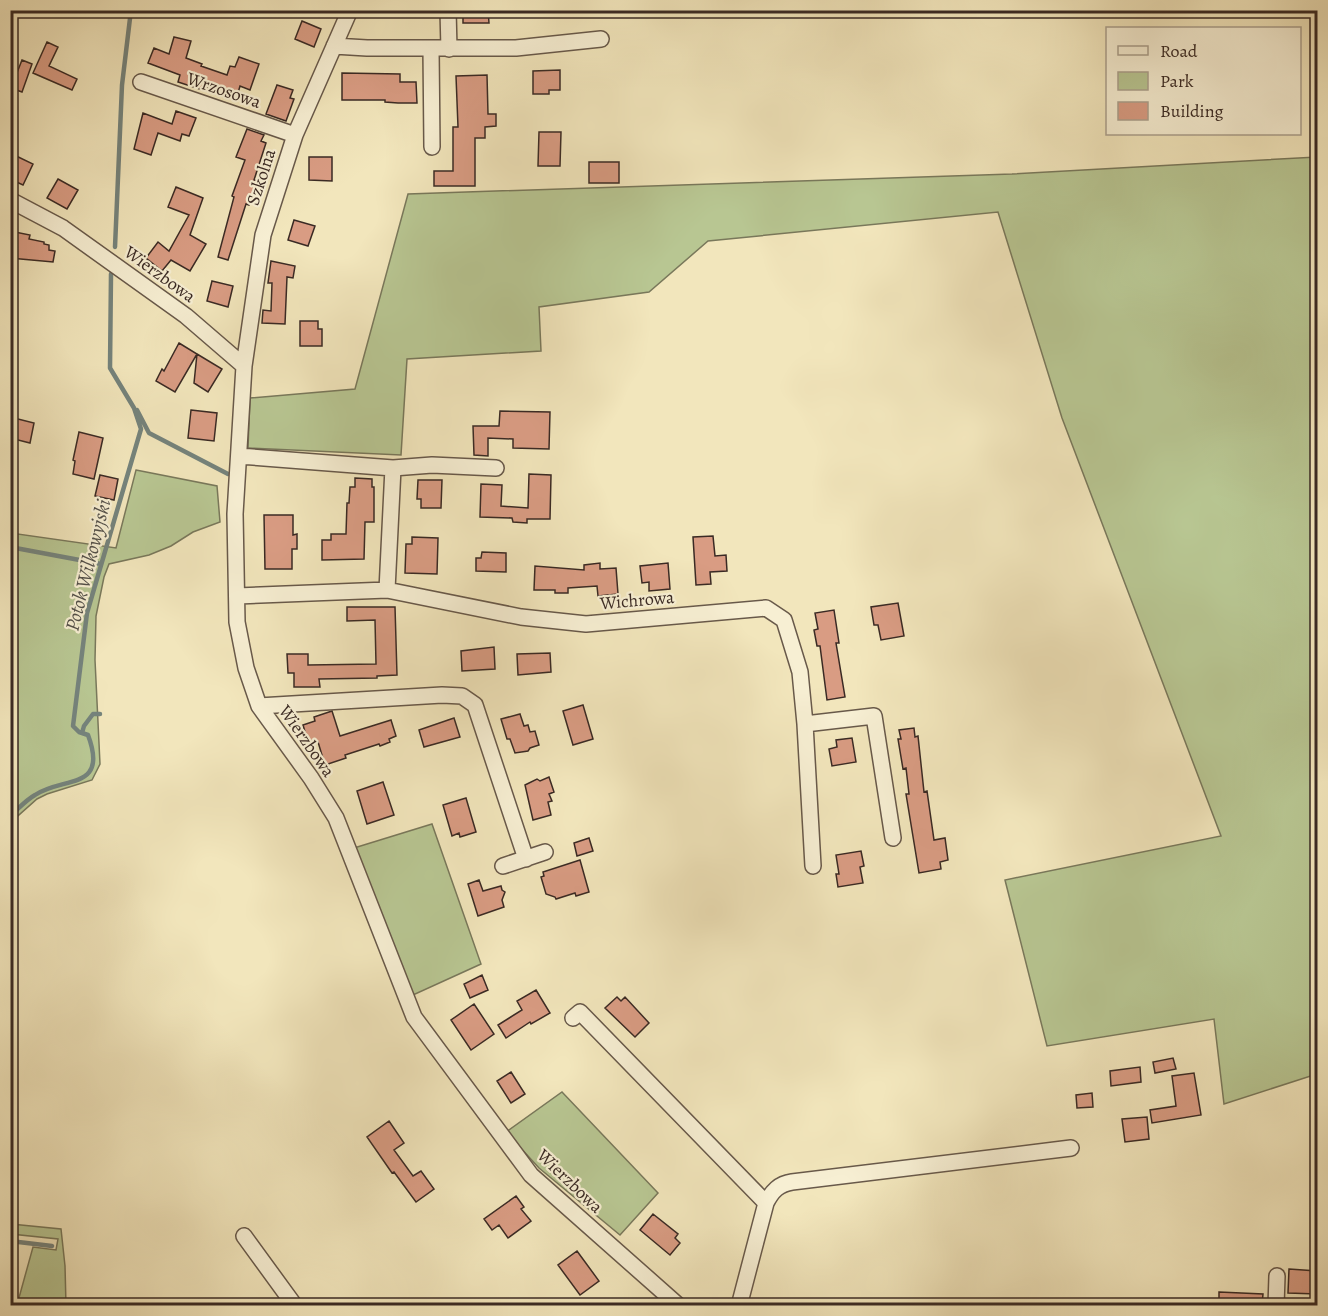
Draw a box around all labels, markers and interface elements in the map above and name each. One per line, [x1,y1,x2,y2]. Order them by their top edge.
legend [1106,27,1301,135]
text: Road [1160,39,1198,63]
street label: Wrzosowa [183,66,265,114]
text: Park [1160,69,1194,93]
text: Building [1160,99,1224,123]
street label: Szkolna [241,145,282,208]
street label: Wierzbowa [119,239,201,308]
water label: Potok Wilkowyjski [59,496,117,634]
street label: Wichrowa [598,585,676,615]
street label: Wierzbowa [273,699,341,782]
street label: Wierzbowa [531,1143,609,1219]

